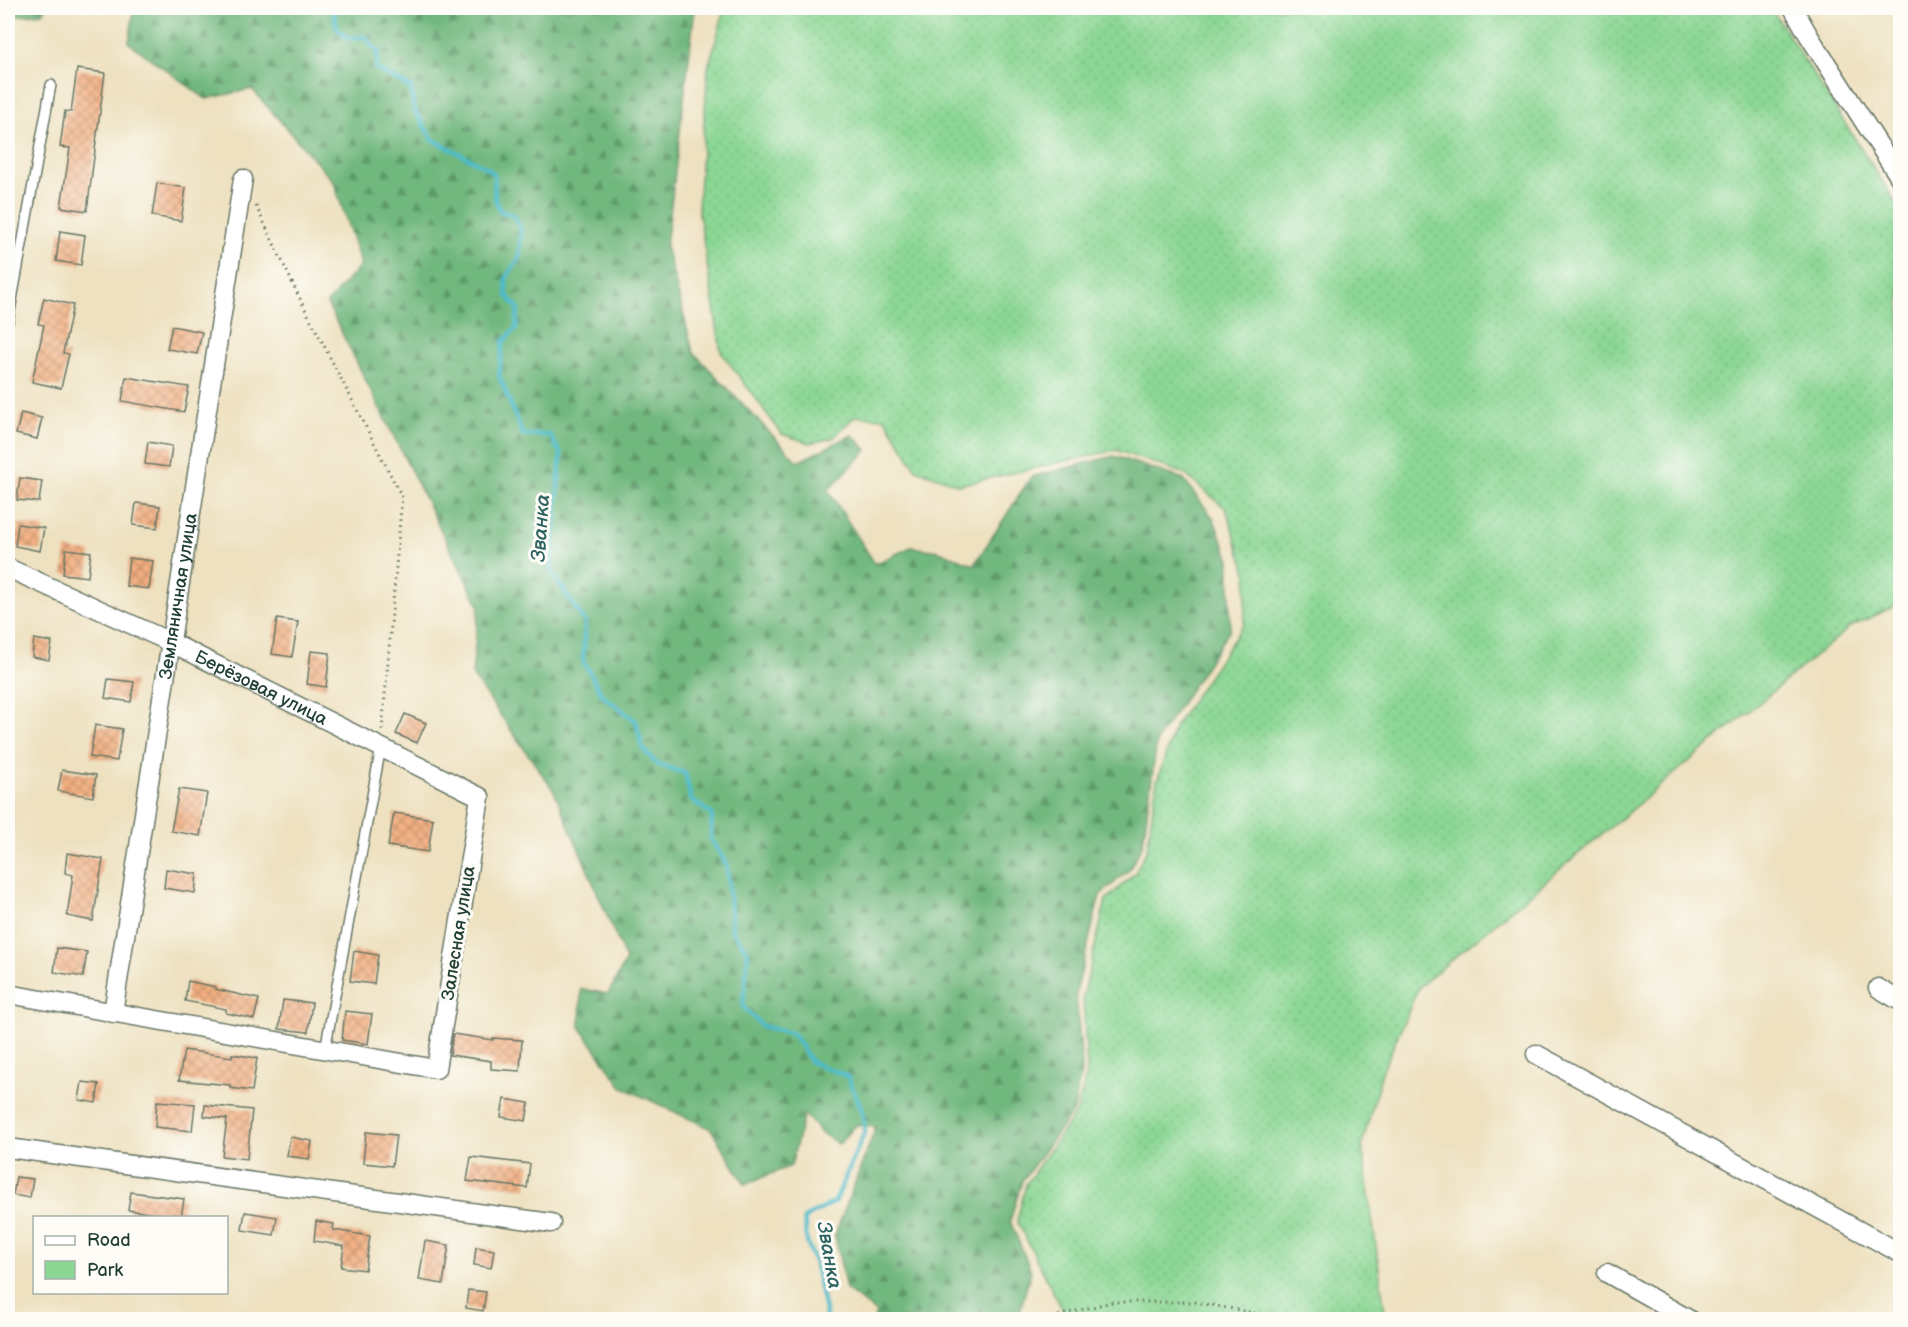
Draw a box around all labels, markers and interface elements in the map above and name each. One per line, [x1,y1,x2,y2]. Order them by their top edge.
water label: Званка [527,493,555,563]
street label: Земляничная улица [155,511,202,681]
street label: Берёзовая улица [191,646,331,730]
street label: Залесная улица [438,864,480,1002]
legend [33,1216,228,1294]
water label: Званка [811,1220,847,1291]
text: Road [87,1230,131,1251]
text: Park [87,1260,123,1281]

